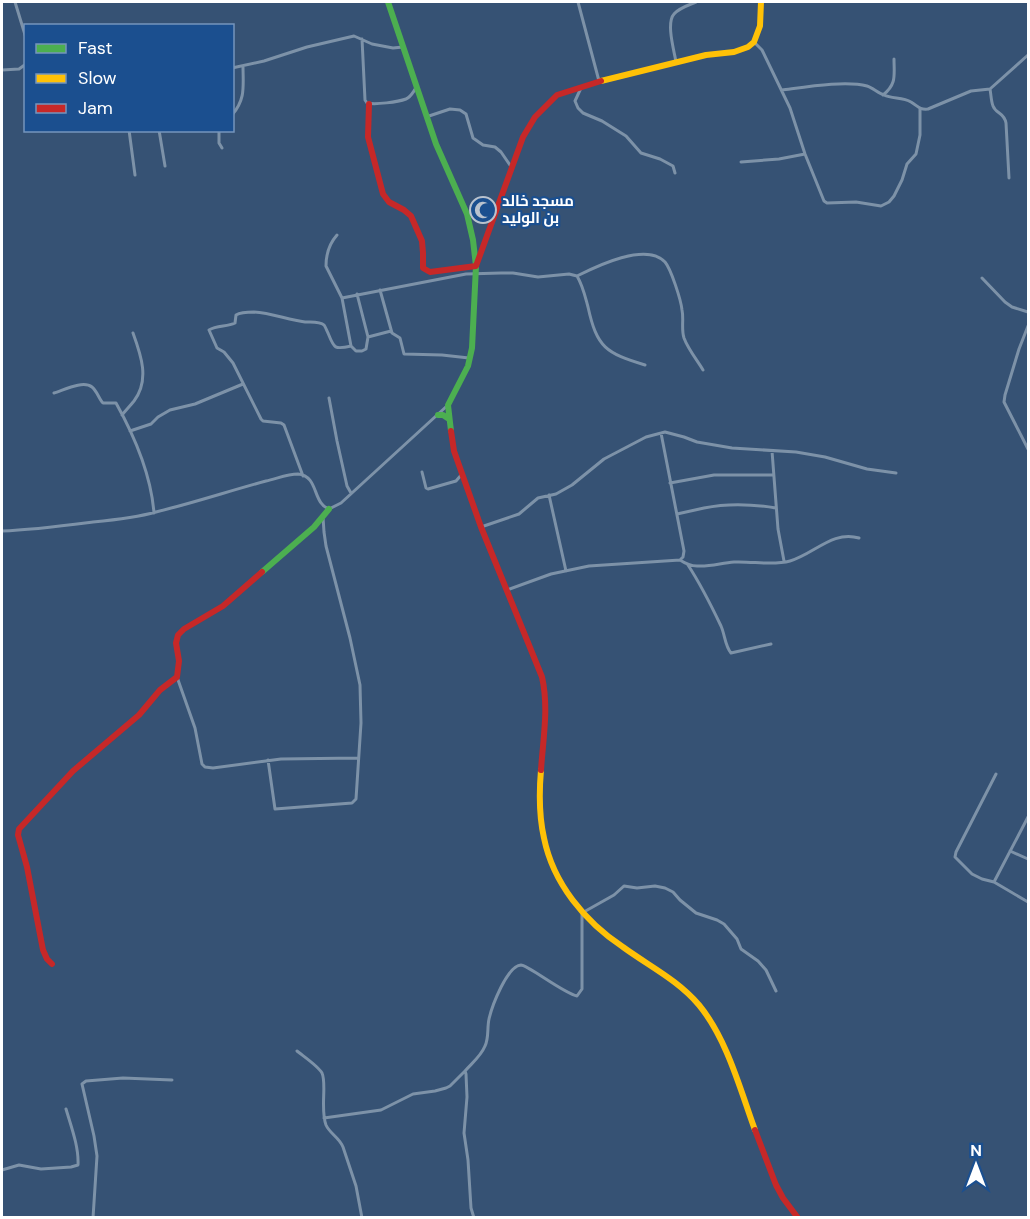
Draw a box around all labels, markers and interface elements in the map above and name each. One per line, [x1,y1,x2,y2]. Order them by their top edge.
legend [24,24,234,132]
text: Fast [78,36,113,60]
text: Slow [78,66,117,90]
text: Jam [78,96,113,120]
place label: مسجد خالد بن الوليد [502,191,574,228]
mosque icon: مسجد خالد بن الوليد [468,195,498,225]
north arrow [946,1135,1006,1195]
text: N [970,1140,982,1161]

